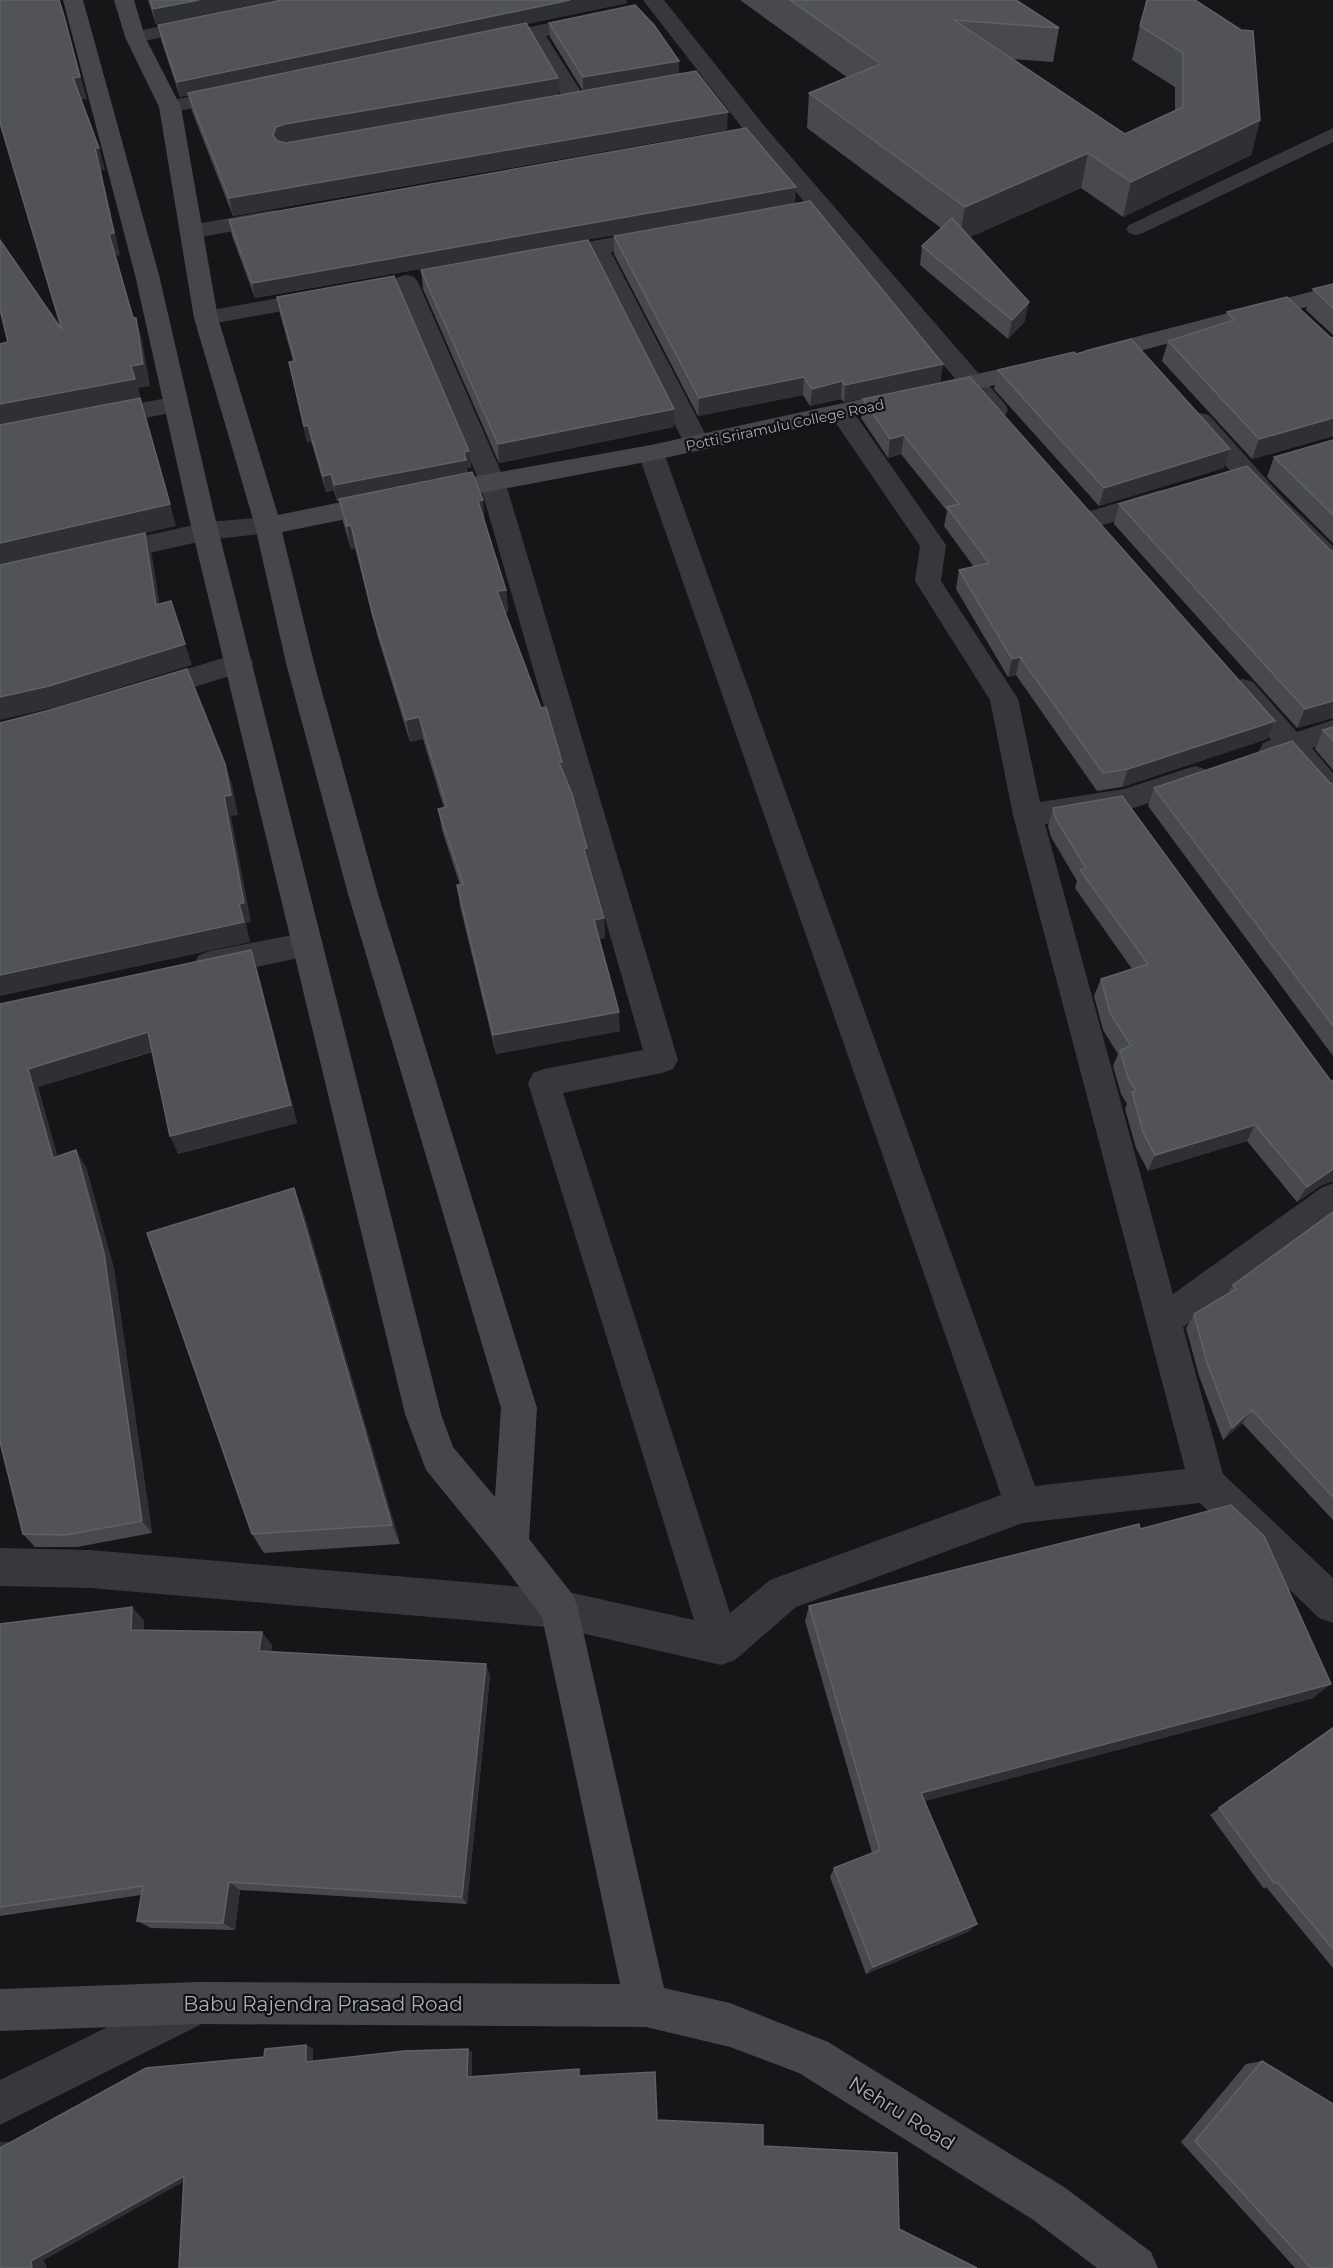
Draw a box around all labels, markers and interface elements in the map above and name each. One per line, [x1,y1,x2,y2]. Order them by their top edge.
street label: Potti Sriramulu College Road [684,395,886,455]
street label: Babu Rajendra Prasad Road [183,1992,463,2016]
street label: Nehru Road [844,2071,960,2155]

